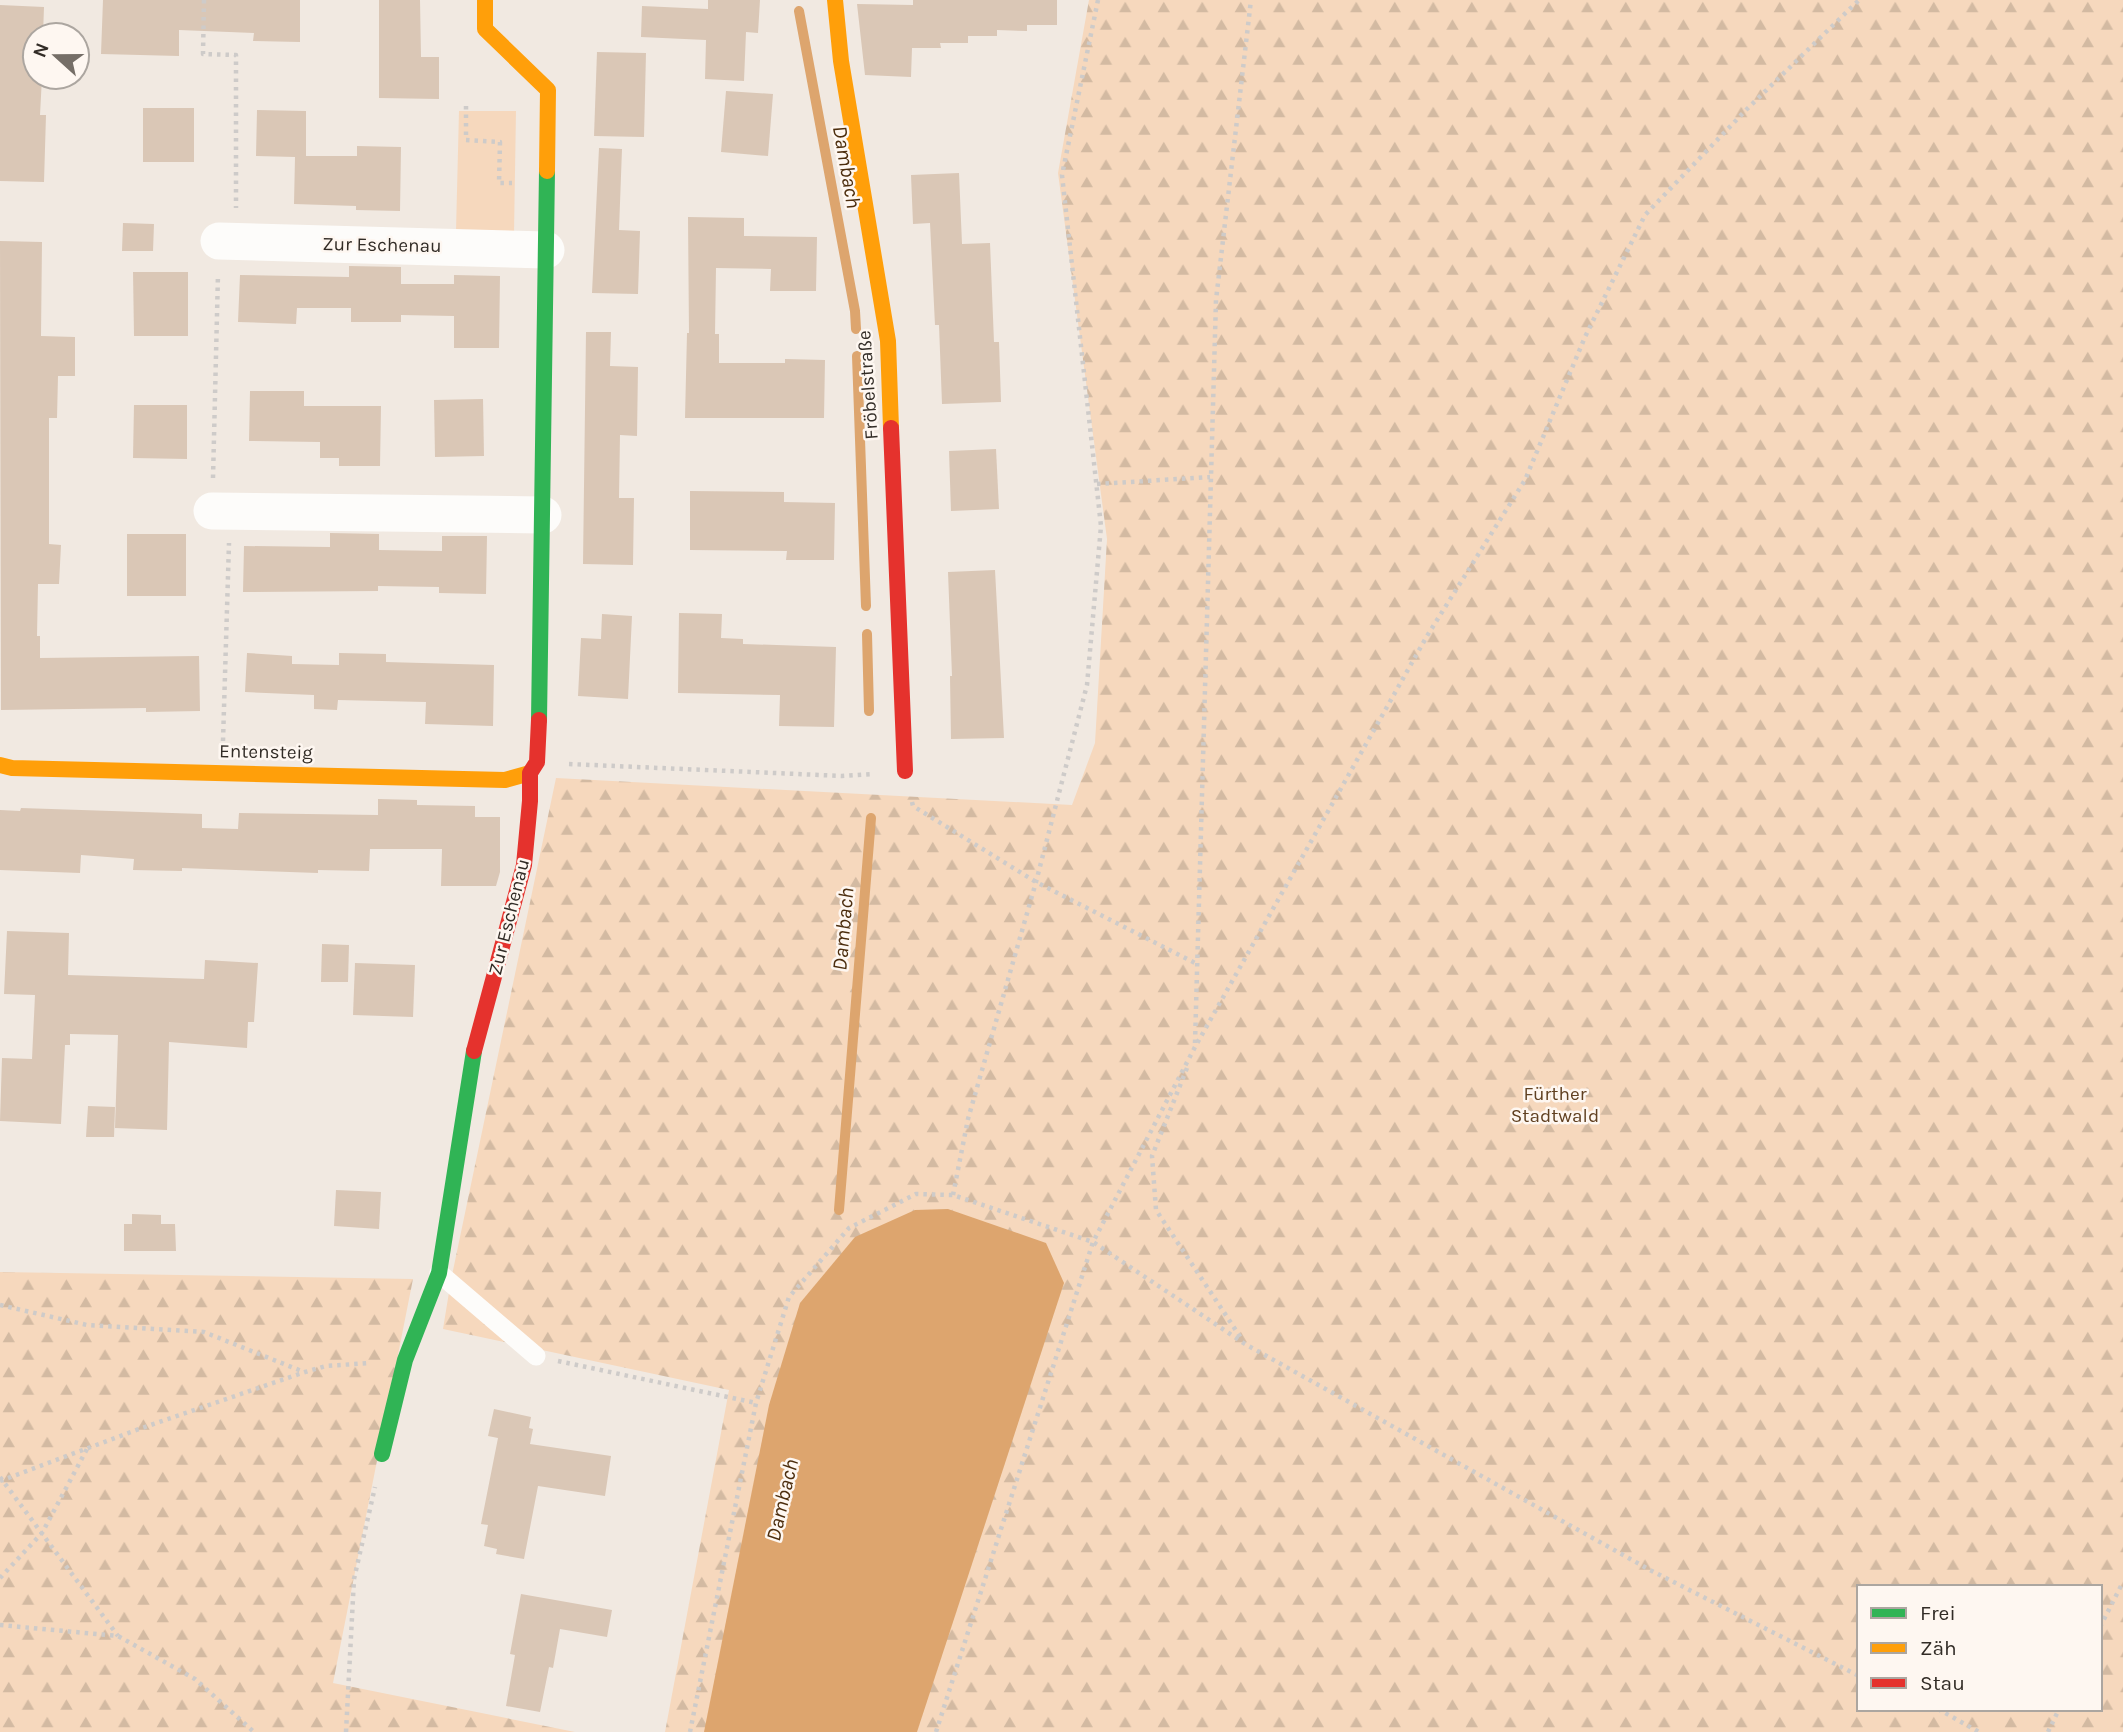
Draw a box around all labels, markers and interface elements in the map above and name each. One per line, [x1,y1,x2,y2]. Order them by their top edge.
north arrow [21,21,91,91]
text: N [28,40,54,61]
water label: Dambach [828,124,866,210]
street label: Zur Eschenau [322,233,442,257]
street label: Fröbelstraße [853,330,883,440]
street label: Entensteig [219,740,313,764]
street label: Zur Eschenau [484,856,534,978]
water label: Dambach [827,886,859,972]
park label: Fürther Stadtwald [1511,1083,1599,1127]
water label: Dambach [761,1457,803,1543]
legend [1857,1585,2102,1711]
text: Frei [1920,1601,1956,1625]
text: Zäh [1920,1636,1957,1660]
text: Stau [1920,1671,1965,1695]

